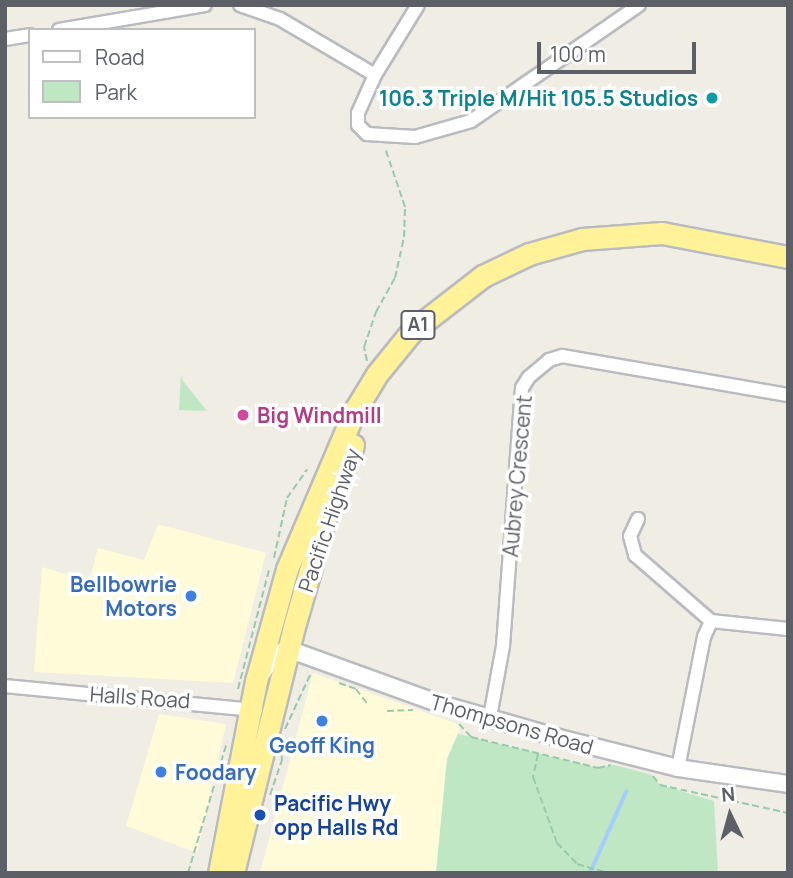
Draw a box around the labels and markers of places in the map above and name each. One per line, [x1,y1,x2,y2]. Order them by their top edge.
place label: 106.3 Triple M/Hit 105.5 Studios [379,85,698,111]
marker: 106.3 Triple M/Hit 105.5 Studios [704,90,720,106]
place label: Big Windmill [257,402,382,428]
marker: Big Windmill [235,407,251,423]
place label: Bellbowrie Motors [70,571,177,621]
marker: Bellbowrie Motors [183,588,199,604]
marker: Geoff King [314,713,330,729]
place label: Geoff King [269,732,375,758]
place label: Foodary [175,759,256,785]
marker: Foodary [153,764,169,780]
place label: Pacific Hwy opp Halls Rd [274,790,398,840]
marker: Pacific Hwy opp Halls Rd [252,807,268,823]

